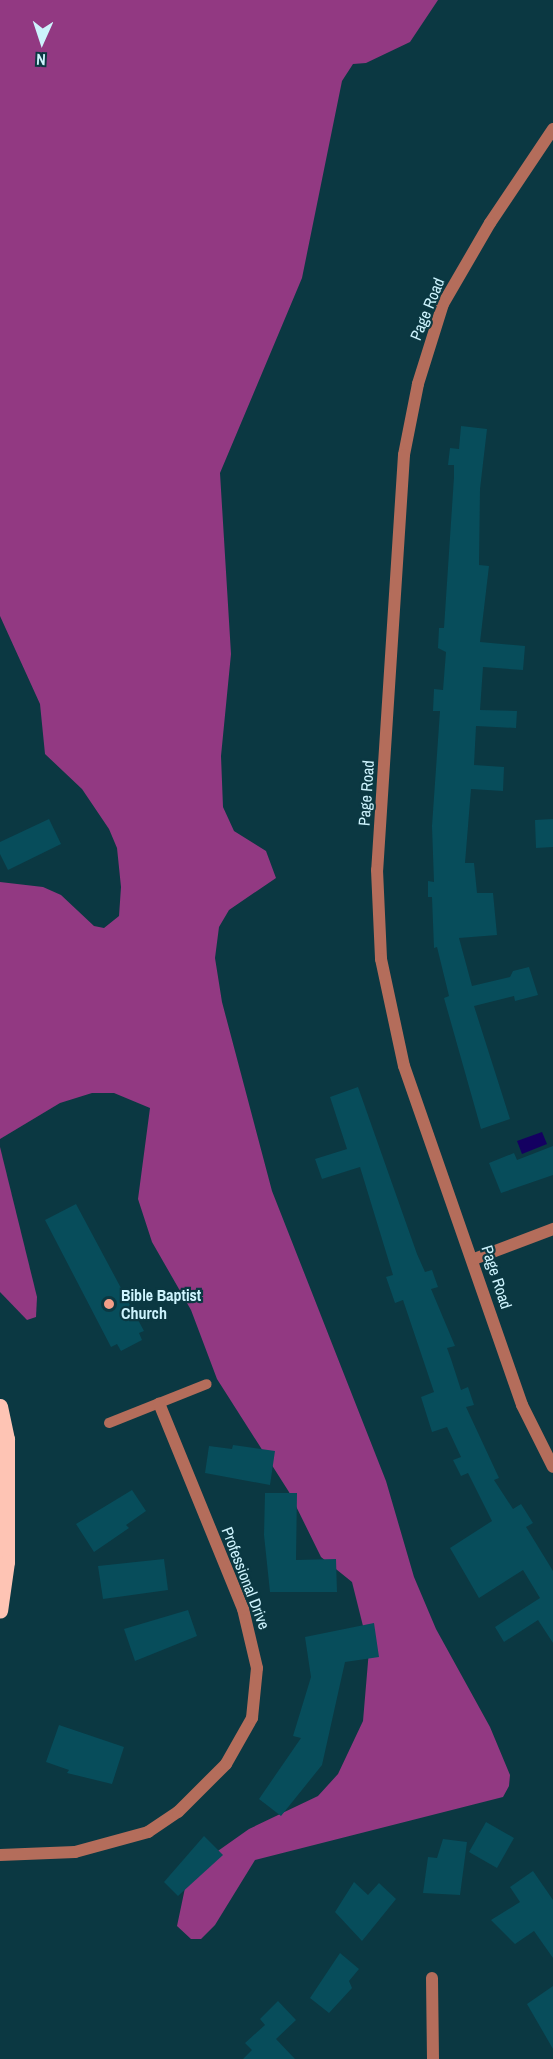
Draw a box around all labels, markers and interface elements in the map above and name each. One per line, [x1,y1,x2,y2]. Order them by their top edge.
north arrow [12,12,72,72]
text: N [36,49,46,71]
street label: Page Road [406,275,448,343]
street label: Page Road [354,760,378,826]
street label: Page Road [478,1243,516,1311]
place label: Bible Baptist Church [121,1285,201,1323]
marker: Bible Baptist Church [102,1297,116,1311]
street label: Professional Drive [218,1524,274,1632]

